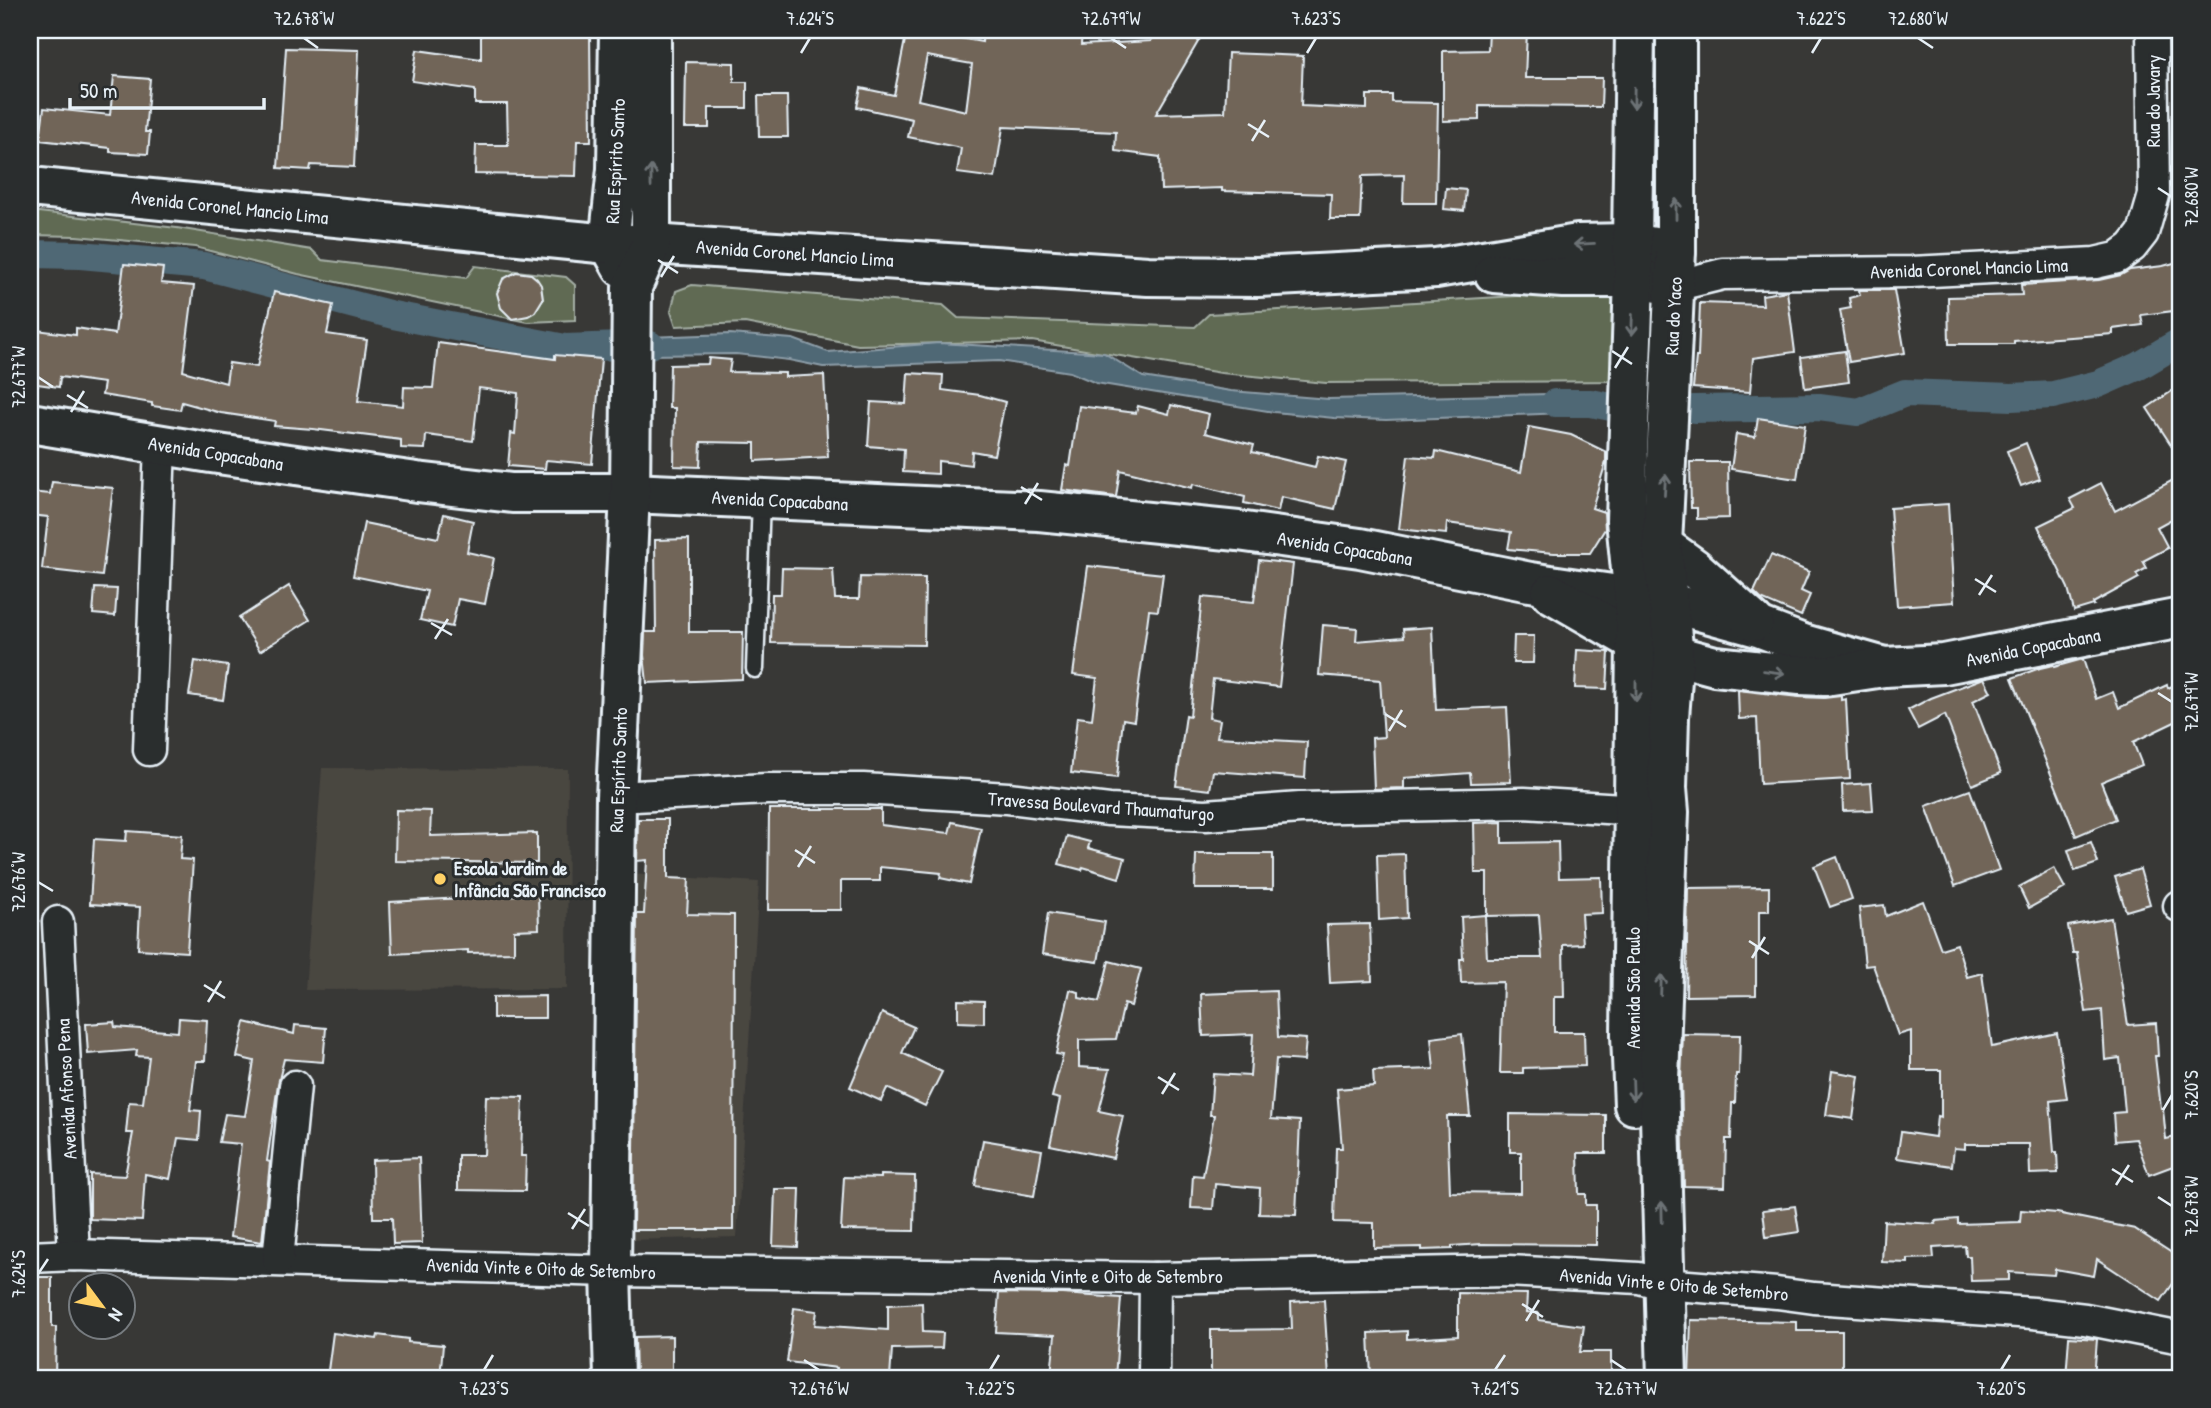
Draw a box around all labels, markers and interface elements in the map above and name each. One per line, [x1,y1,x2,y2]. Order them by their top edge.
text: 72.678°W [274,6,334,31]
text: 7.624°S [786,6,834,31]
text: 72.679°W [1081,6,1141,31]
text: 7.623°S [1292,6,1340,31]
text: 7.622°S [1796,6,1846,31]
text: 72.680°W [1888,6,1948,31]
street label: Rua do Javary [2140,55,2166,147]
scale bar [70,66,264,110]
text: 50 m [80,76,117,105]
one-way arrow [1627,86,1641,109]
street label: Rua Espírito Santo [599,97,631,224]
one-way arrow [644,165,658,188]
text: 72.680°W [2179,167,2204,227]
street label: Avenida Coronel Mancio Lima [130,184,330,230]
one-way arrow [1669,198,1683,221]
street label: Avenida Coronel Mancio Lima [695,233,895,273]
one-way arrow [1573,238,1596,251]
street label: Avenida Coronel Mancio Lima [1870,252,2069,284]
street label: Rua do Yaco [1658,276,1688,356]
one-way arrow [1626,314,1639,337]
text: 72.677°W [6,346,31,408]
street label: Avenida Copacabana [147,429,286,477]
one-way arrow [1658,474,1671,497]
street label: Avenida Copacabana [711,483,849,517]
street label: Avenida Copacabana [1276,524,1415,572]
street label: Avenida Copacabana [1964,621,2103,673]
one-way arrow [1763,665,1785,678]
text: 72.679°W [2179,672,2204,732]
one-way arrow [1629,680,1642,703]
street label: Rua Espírito Santo [603,707,633,833]
street label: Travessa Boulevard Thaumaturgo [987,785,1215,827]
text: 72.676°W [6,852,31,912]
place label: Escola Jardim de Infância São Francisco [454,855,606,903]
marker: Escola Jardim de Infância São Francisco [432,871,448,887]
street label: Avenida São Paulo [1620,927,1646,1049]
one-way arrow [1654,973,1668,996]
street label: Avenida Afonso Pena [49,1017,83,1160]
text: 7.620°S [2179,1071,2204,1119]
one-way arrow [1627,1079,1640,1102]
text: 72.678°W [2179,1176,2204,1236]
one-way arrow [1655,1201,1669,1224]
text: 7.624°S [6,1250,31,1298]
street label: Avenida Vinte e Oito de Setembro [426,1251,656,1285]
street label: Avenida Vinte e Oito de Setembro [1559,1261,1790,1307]
street label: Avenida Vinte e Oito de Setembro [993,1263,1223,1289]
north arrow [66,1272,136,1342]
text: N [103,1304,130,1326]
text: 7.623°S [460,1376,508,1401]
text: 72.676°W [789,1376,849,1401]
text: 7.622°S [965,1376,1015,1401]
text: 7.621°S [1471,1376,1519,1401]
text: 72.677°W [1595,1376,1657,1401]
text: 7.620°S [1977,1376,2025,1401]

